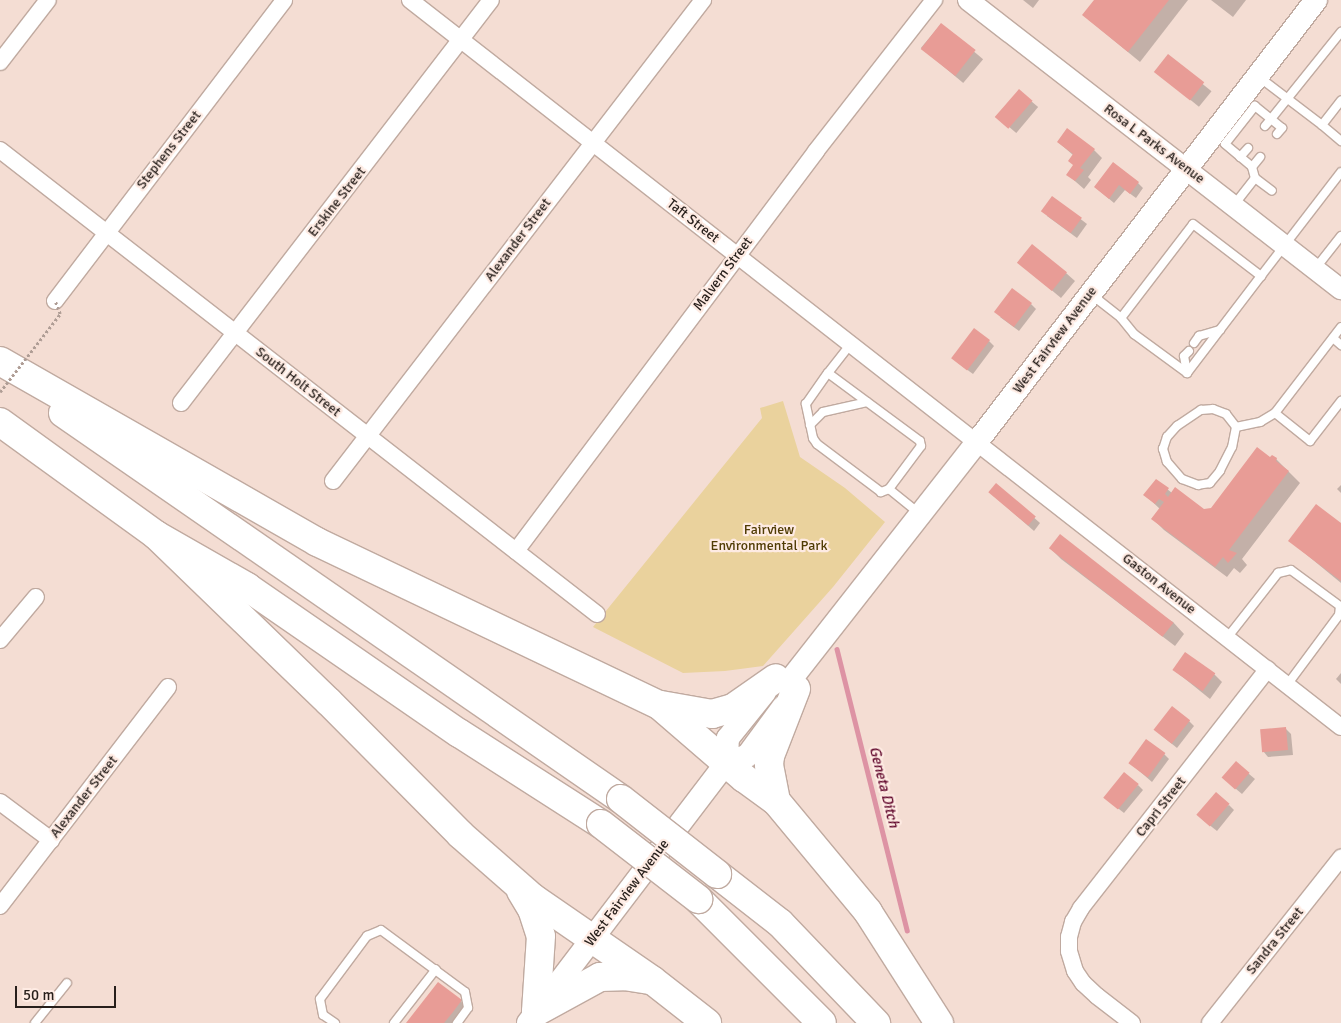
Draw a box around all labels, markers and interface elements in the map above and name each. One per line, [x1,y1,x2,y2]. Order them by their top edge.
street label: Rosa L Parks Avenue [1100,101,1208,187]
street label: Stephens Street [133,107,205,193]
street label: Erskine Street [304,164,370,240]
street label: Alexander Street [481,195,555,285]
street label: Taft Street [664,195,722,247]
street label: Malvern Street [690,234,756,314]
street label: West Fairview Avenue [1009,283,1101,397]
street label: South Holt Street [252,344,344,420]
park label: Fairview Environmental Park [710,522,828,554]
street label: Gaston Avenue [1119,550,1199,618]
water label: Geneta Ditch [865,745,903,829]
street label: Alexander Street [47,753,121,841]
street label: Capri Street [1132,774,1190,840]
street label: West Fairview Avenue [581,836,673,950]
street label: Sandra Street [1243,904,1307,978]
scale bar [18,976,119,1008]
text: 50 m [23,986,54,1004]

